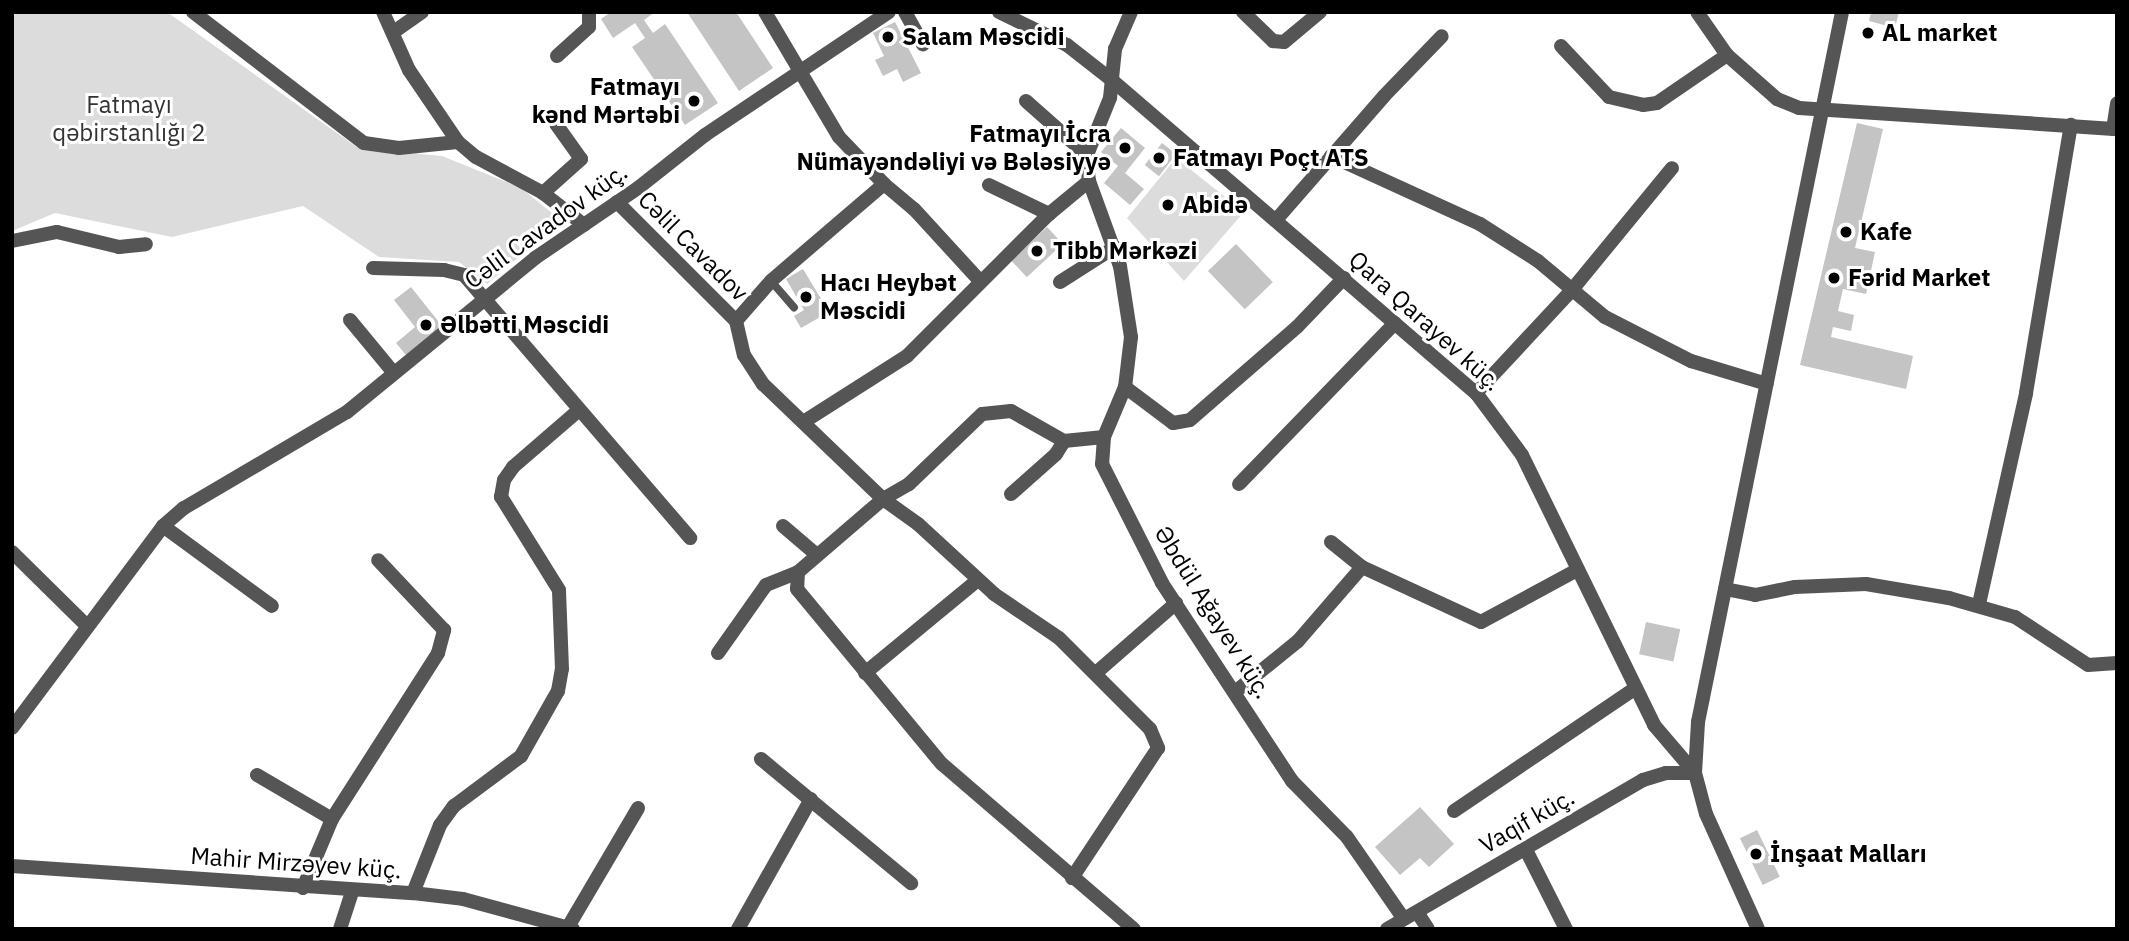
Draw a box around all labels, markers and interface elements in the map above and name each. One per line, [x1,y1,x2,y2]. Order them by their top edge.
place label: AL market [1882,19,1998,47]
place label: Salam Məscidi [902,23,1065,51]
marker: AL market [1860,25,1876,41]
marker: Salam Məscidi [880,29,896,45]
place label: Fatmayı kənd Mərtəbi [532,73,680,129]
park label: Fatmayı qəbirstanlığı 2 [52,91,206,147]
marker: Fatmayı kənd Mərtəbi [686,93,702,109]
place label: Fatmayı İcra Nümayəndəliyi və Bələsiyyə [796,120,1111,176]
marker: Fatmayı İcra Nümayəndəliyi və Bələsiyyə [1117,140,1133,156]
place label: Fatmayı Poçt ATS [1173,144,1369,172]
marker: Fatmayı Poçt ATS [1151,150,1167,166]
street label: Cəlil Cavadov küç. [459,157,633,295]
street label: Cəlil Cavadov [632,185,754,307]
place label: Abidə [1182,191,1248,219]
marker: Abidə [1160,197,1176,213]
place label: Kafe [1860,218,1912,246]
marker: Kafe [1838,224,1854,240]
place label: Tibb Mərkəzi [1053,237,1197,265]
marker: Tibb Mərkəzi [1027,241,1047,261]
street label: Qara Qarayev küç. [1343,245,1507,397]
place label: Fərid Market [1848,264,1990,292]
place label: Hacı Heybət Məscidi [820,269,957,325]
marker: Fərid Market [1826,270,1842,286]
marker: Hacı Heybət Məscidi [798,289,814,305]
place label: Əlbətti Məscidi [440,311,609,339]
marker: Əlbətti Məscidi [418,317,434,333]
street label: Əbdül Ağayev küç. [1148,520,1278,704]
street label: Vaqif küç. [1474,782,1580,860]
place label: İnşaat Malları [1770,840,1927,868]
street label: Mahir Mirzəyev küç. [189,841,403,885]
marker: İnşaat Malları [1748,846,1764,862]

